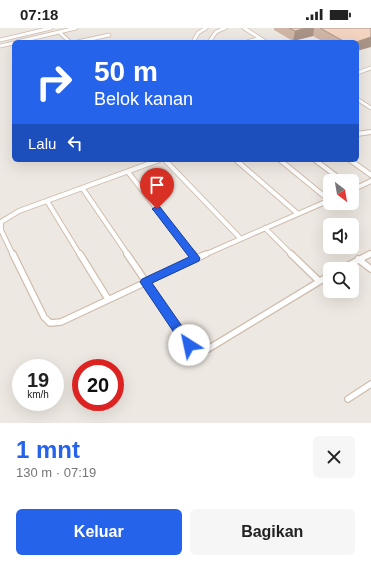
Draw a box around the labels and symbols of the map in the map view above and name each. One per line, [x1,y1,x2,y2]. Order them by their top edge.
pin [140,168,174,209]
north arrow [323,174,359,210]
position arrow [168,324,210,366]
speed limit sign: 20 [72,359,124,411]

